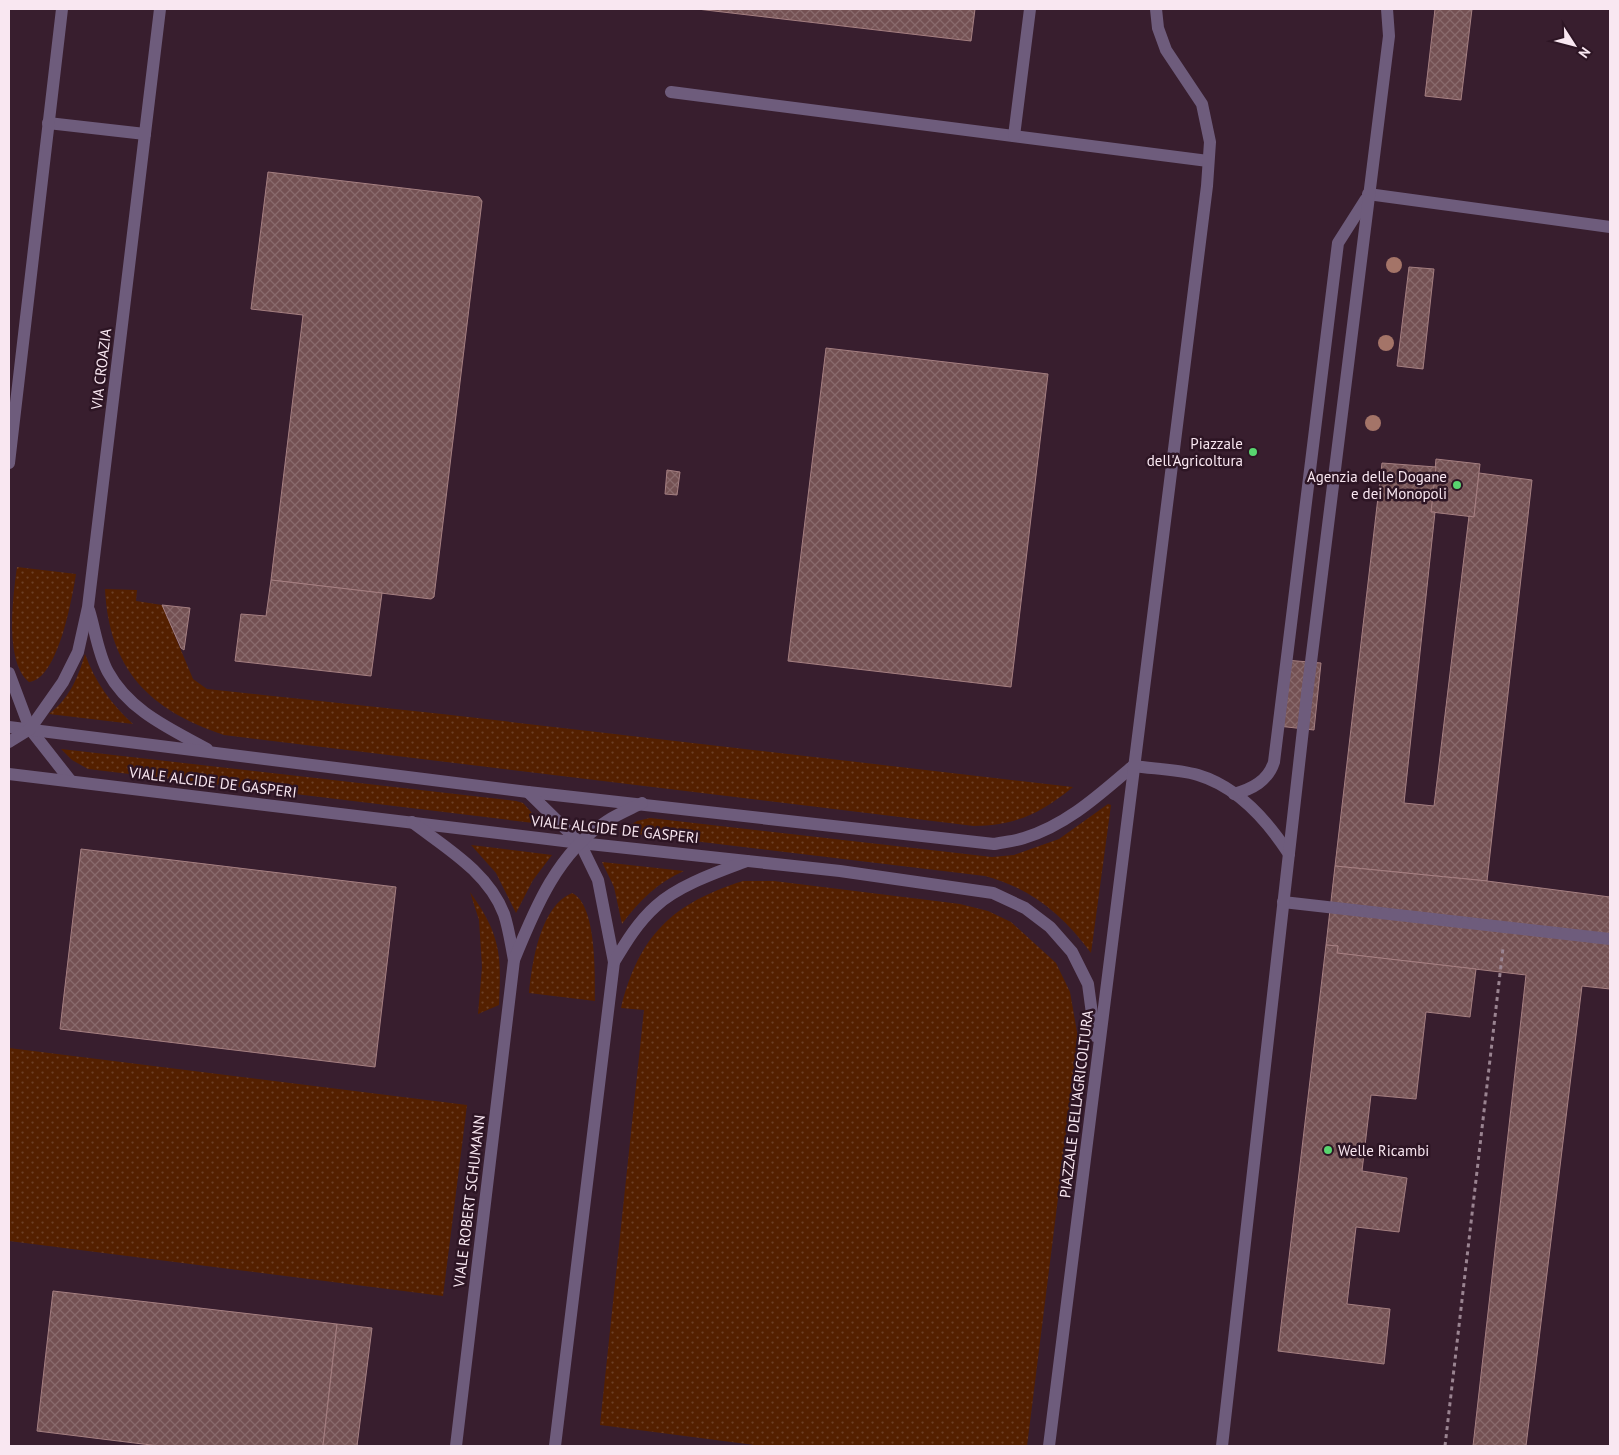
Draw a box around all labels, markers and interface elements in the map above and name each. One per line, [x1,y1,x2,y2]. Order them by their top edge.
north arrow [1549,20,1599,70]
text: N [1575,44,1595,62]
street label: VIA CROAZIA [86,327,115,412]
place label: Piazzale dell'Agricoltura [1147,434,1243,470]
marker: Piazzale dell'Agricoltura [1247,446,1259,458]
place label: Agenzia delle Dogane e dei Monopoli [1307,467,1447,503]
marker: Agenzia delle Dogane e dei Monopoli [1451,479,1463,491]
street label: VIALE ALCIDE DE GASPERI [127,762,298,802]
street label: VIALE ALCIDE DE GASPERI [529,811,700,847]
street label: PIAZZALE DELL'AGRICOLTURA [1055,1009,1097,1199]
street label: VIALE ROBERT SCHUMANN [449,1114,489,1289]
place label: Welle Ricambi [1338,1141,1429,1160]
marker: Welle Ricambi [1322,1144,1334,1156]

